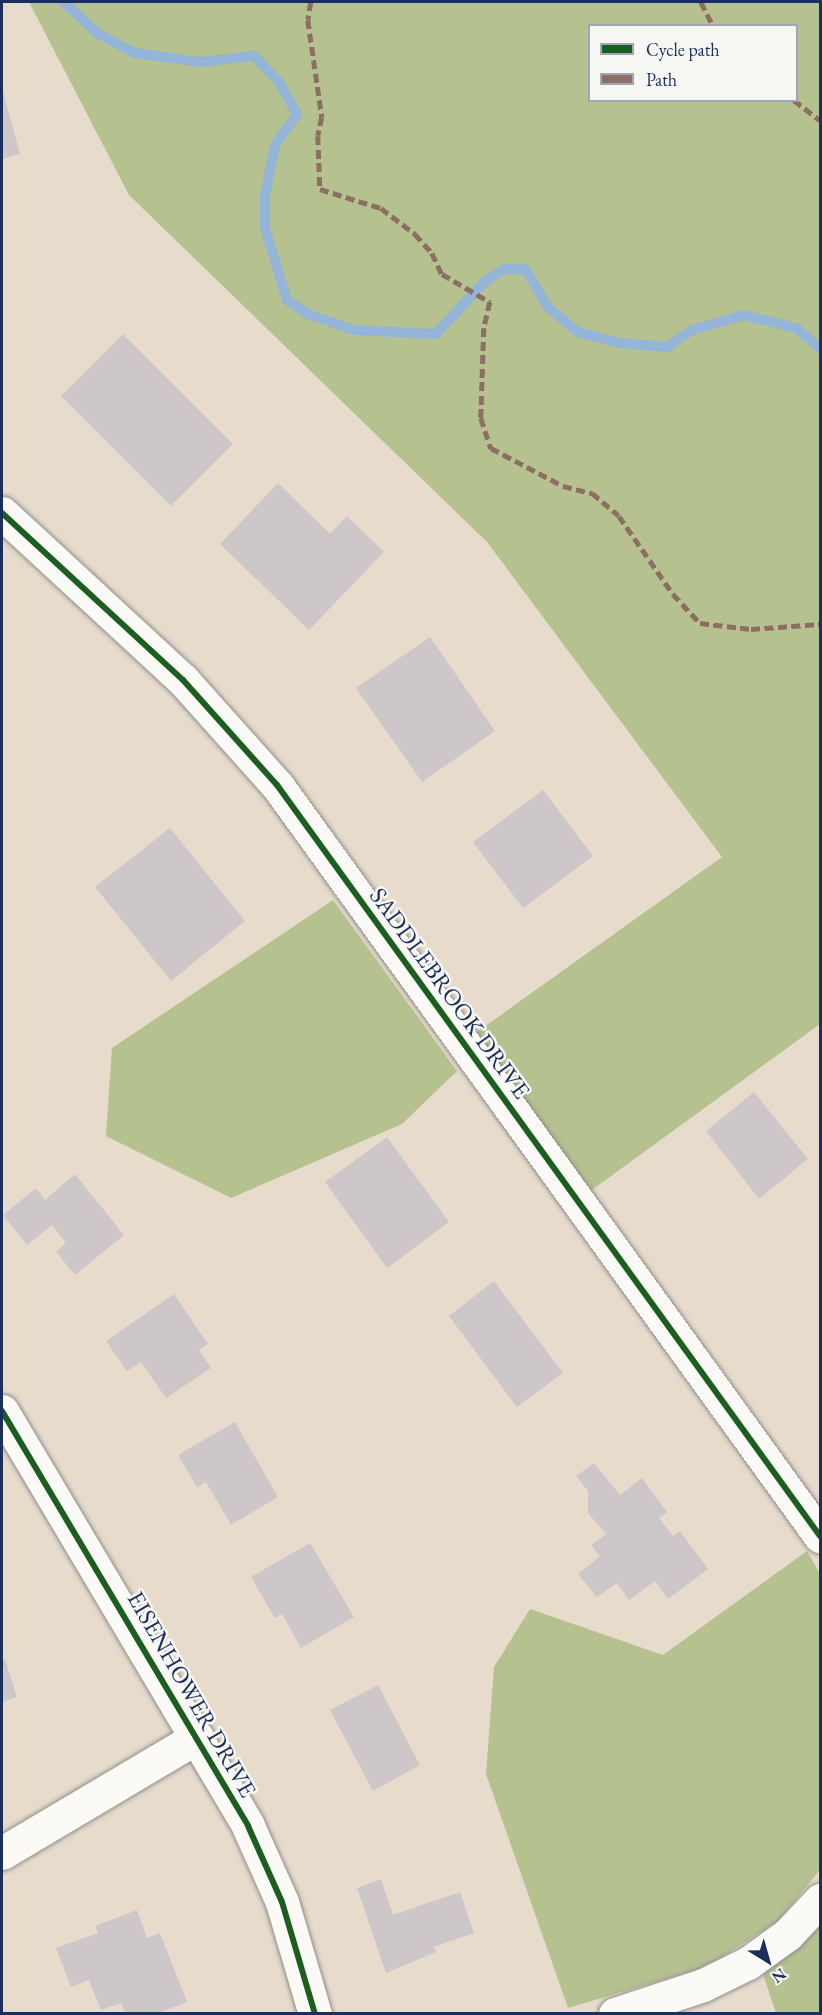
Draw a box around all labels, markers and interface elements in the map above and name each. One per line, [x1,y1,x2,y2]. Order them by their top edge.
legend [588,24,798,102]
text: Cycle path [646,38,720,61]
text: Path [646,68,677,91]
street label: SADDLEBROOK DRIVE [364,882,536,1104]
street label: EISENHOWER DRIVE [121,1586,263,1802]
north arrow [738,1931,798,1991]
text: N [768,1963,791,1988]

